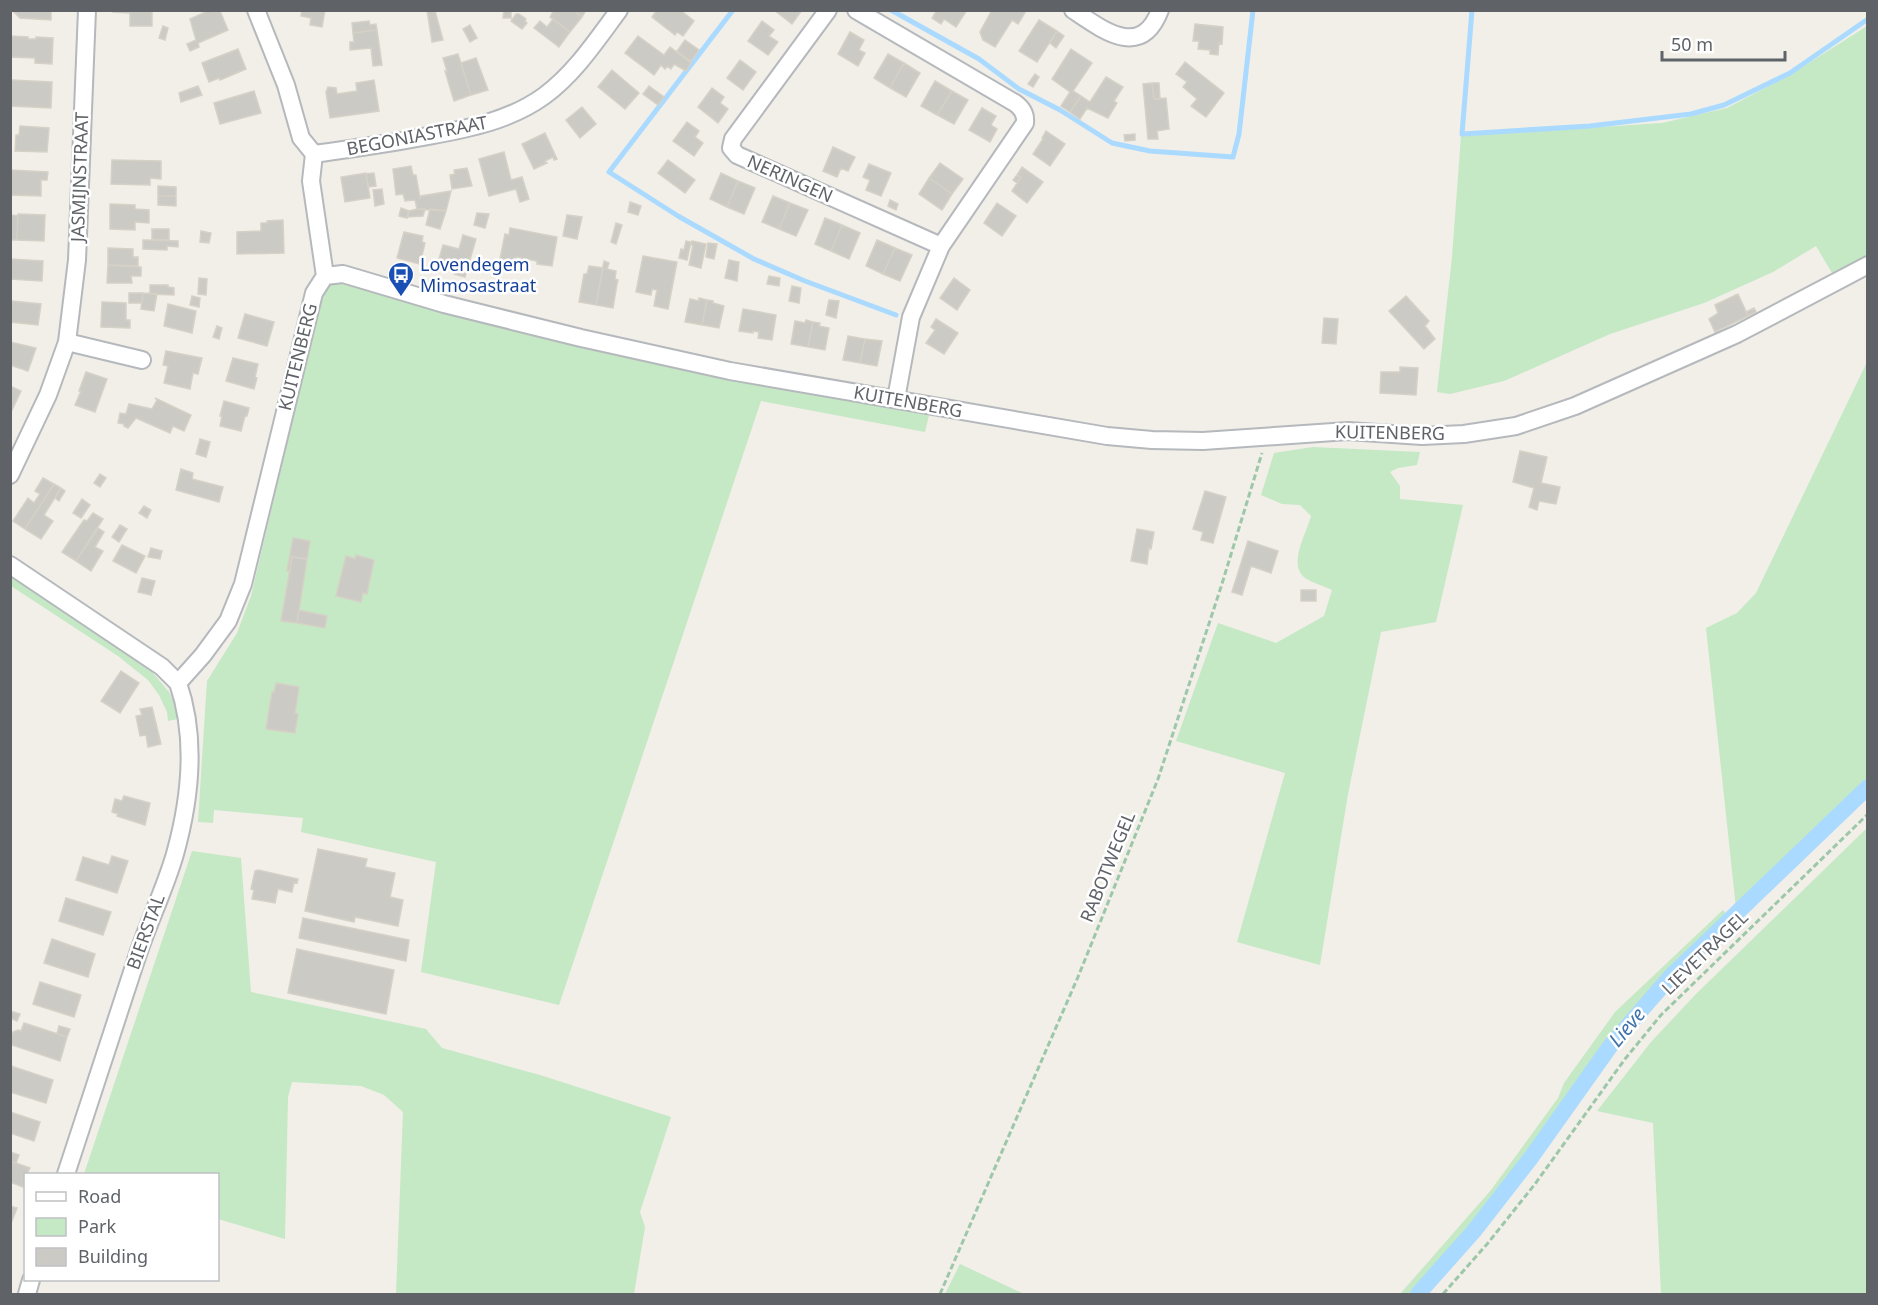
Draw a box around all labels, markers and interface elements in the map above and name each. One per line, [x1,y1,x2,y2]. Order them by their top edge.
scale bar [1662,24,1785,62]
text: 50 m [1671,32,1713,56]
street label: BEGONIASTRAAT [344,110,489,160]
street label: JASMIJNSTRAAT [65,112,93,244]
street label: NERINGEN [744,149,837,208]
place label: Lovendegem Mimosastraat [420,252,537,297]
bus stop icon: Lovendegem Mimosastraat [386,260,416,298]
street label: KUITENBERG [272,300,322,413]
street label: KUITENBERG [852,380,964,422]
street label: KUITENBERG [1335,419,1445,445]
street label: RABOTWEGEL [1074,808,1140,925]
street label: BIERSTAL [120,891,170,973]
street label: LIEVETRAGEL [1656,905,1753,1000]
water label: Lieve [1602,1001,1651,1052]
legend [24,1173,219,1281]
text: Road [78,1184,121,1208]
text: Park [78,1214,116,1238]
text: Building [78,1244,148,1268]

